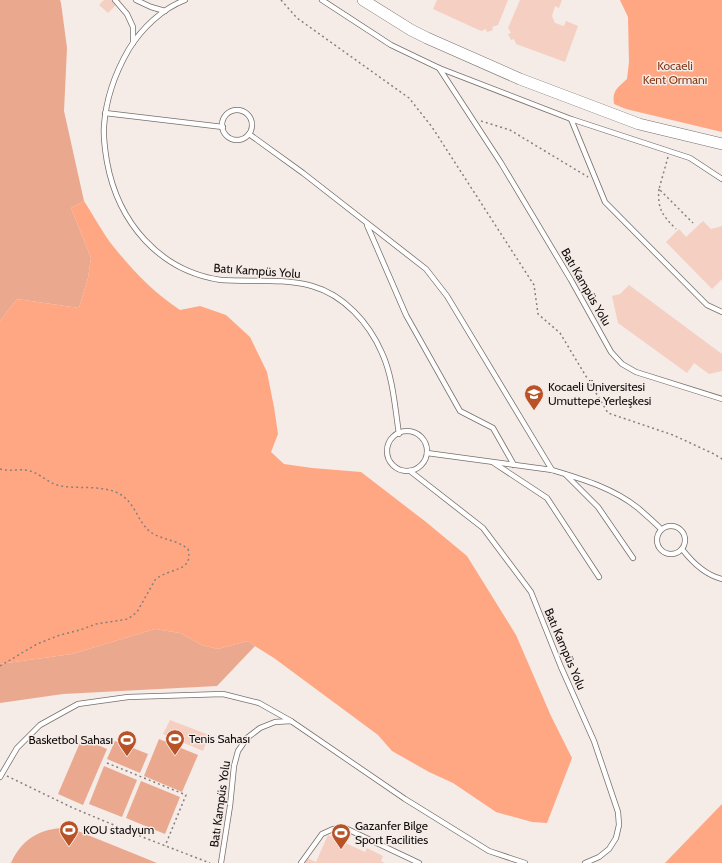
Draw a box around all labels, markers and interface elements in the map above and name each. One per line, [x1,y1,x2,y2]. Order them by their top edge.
park label: Kocaeli Kent Ormanı [643,58,707,87]
street label: Batı Kampüs Yolu [558,245,615,328]
street label: Batı Kampüs Yolu [213,260,301,281]
place label: Kocaeli Üniversitesi Umuttepe Yerleşkesi [548,379,651,408]
school or university icon: Kocaeli Üniversitesi Umuttepe Yerleşkesi [523,383,545,411]
street label: Batı Kampüs Yolu [541,606,589,692]
sports icon: Tenis Sahası [164,728,186,756]
sports icon: Basketbol Sahası [116,729,138,757]
place label: Tenis Sahası [189,731,250,746]
place label: Basketbol Sahası [28,732,113,747]
street label: Batı Kampüs Yolu [206,760,233,848]
place label: Gazanfer Bilge Sport Facilities [355,818,428,847]
sports icon: KOU stadyum [58,819,80,847]
place label: KOU stadyum [83,822,154,837]
sports icon: Gazanfer Bilge Sport Facilities [330,822,352,850]

